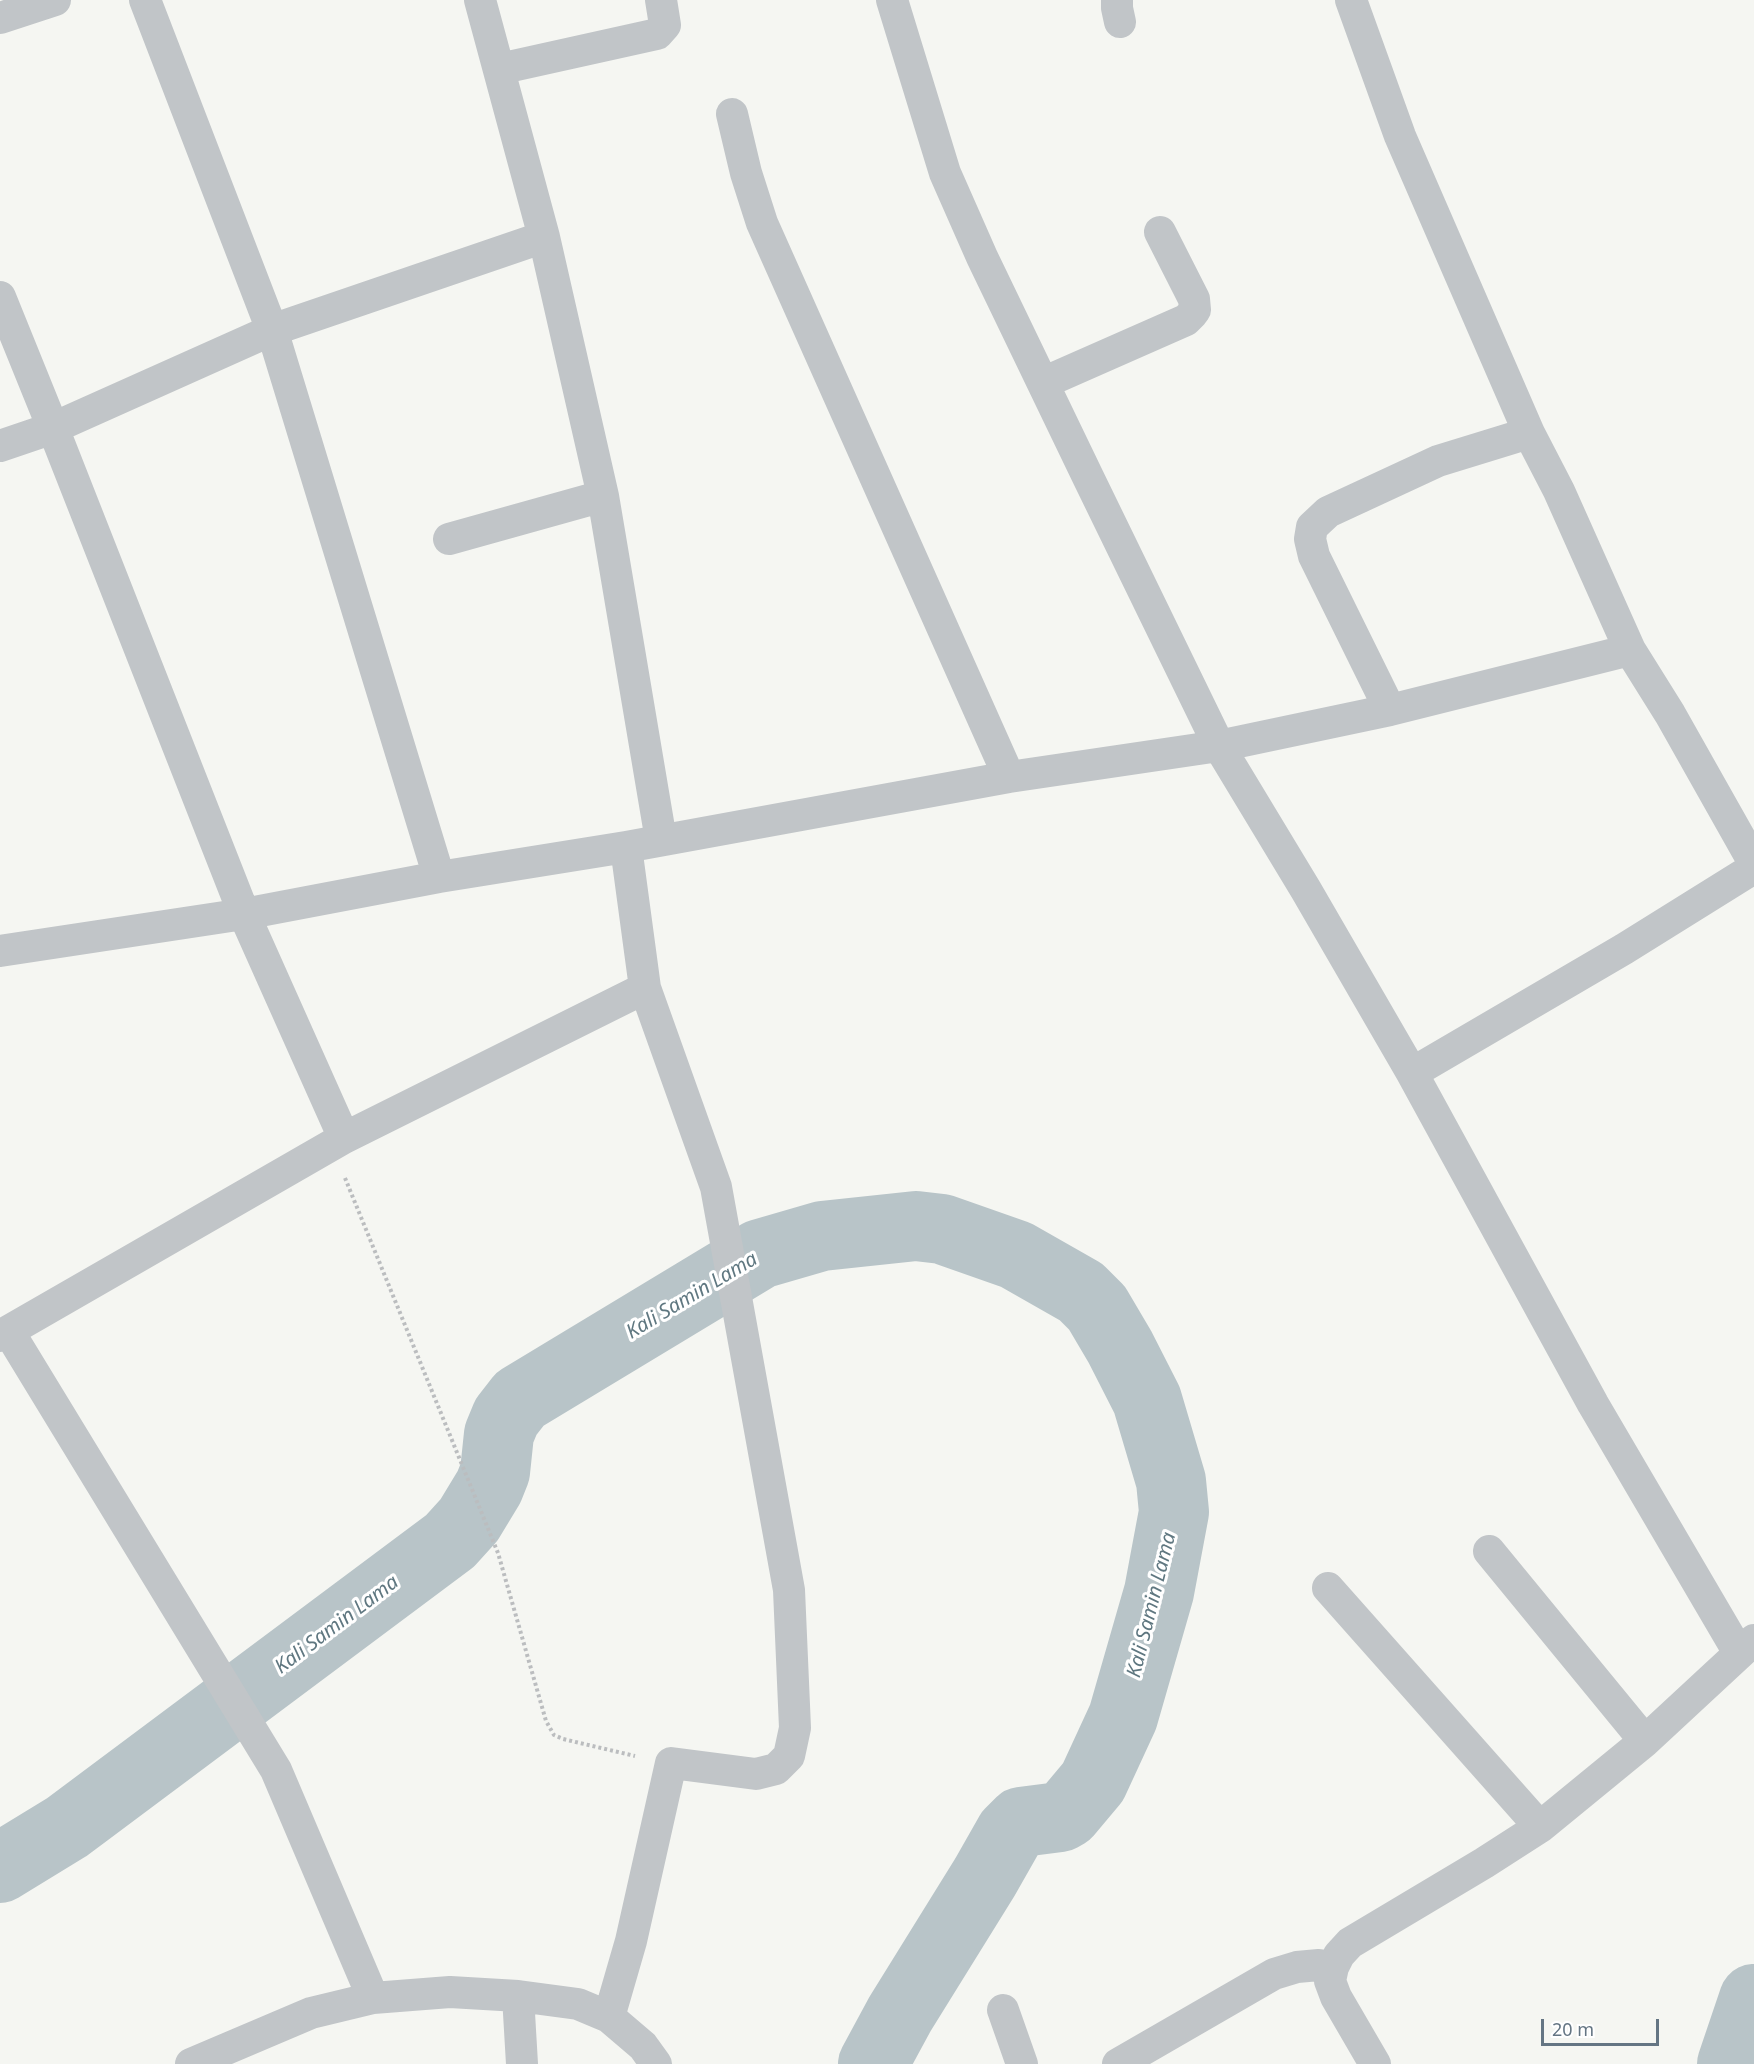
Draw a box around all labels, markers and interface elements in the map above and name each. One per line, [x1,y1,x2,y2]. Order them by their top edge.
water label: Kali Samin Lama [622,1247,762,1345]
water label: Kali Samin Lama [1122,1530,1182,1680]
water label: Kali Samin Lama [270,1571,404,1679]
scale bar [1544,2007,1662,2045]
text: 20 m [1552,2017,1594,2041]

